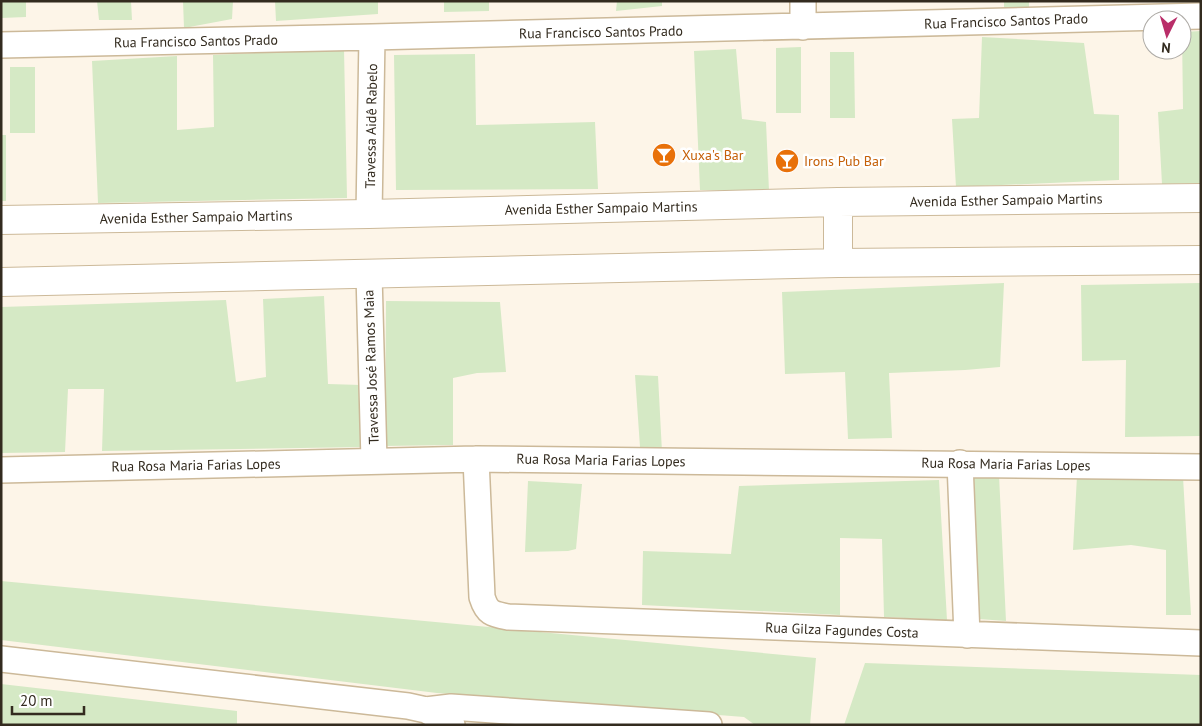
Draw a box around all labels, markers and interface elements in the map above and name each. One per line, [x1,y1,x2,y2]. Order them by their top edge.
street label: Rua Francisco Santos Prado [924,9,1088,33]
north arrow [1142,10,1192,60]
street label: Rua Francisco Santos Prado [519,22,683,42]
street label: Rua Francisco Santos Prado [114,31,278,51]
text: N [1160,39,1171,57]
street label: Travessa Aidê Rabelo [361,63,381,189]
bar icon: Xuxa's Bar [651,142,677,168]
place label: Xuxa's Bar [682,146,744,164]
bar icon: Irons Pub Bar [774,148,800,174]
place label: Irons Pub Bar [804,152,884,170]
street label: Avenida Esther Sampaio Martins [909,189,1103,211]
street label: Avenida Esther Sampaio Martins [504,197,698,219]
street label: Avenida Esther Sampaio Martins [99,206,293,228]
street label: Travessa José Ramos Maia [359,289,383,445]
street label: Rua Rosa Maria Farias Lopes [516,450,686,470]
street label: Rua Rosa Maria Farias Lopes [921,454,1091,474]
street label: Rua Rosa Maria Farias Lopes [111,455,281,475]
street label: Rua Gilza Fagundes Costa [765,618,919,642]
scale bar [12,684,85,716]
text: 20 m [20,691,53,710]

